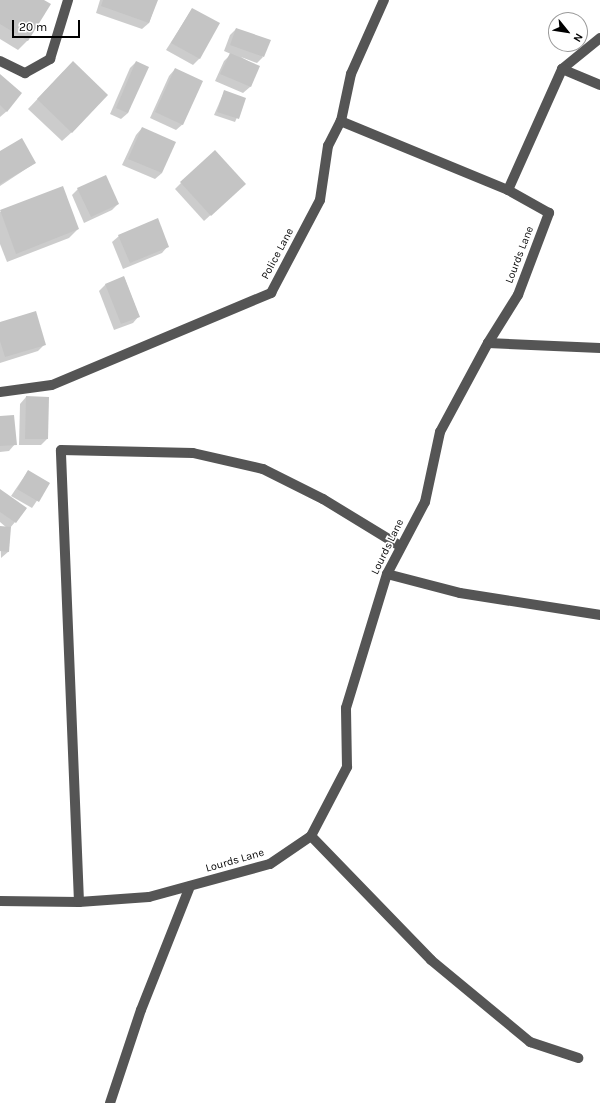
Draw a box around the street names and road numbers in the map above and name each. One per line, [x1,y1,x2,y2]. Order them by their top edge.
street label: Lourds Lane [503,225,537,285]
street label: Police Lane [259,226,297,282]
street label: Lourds Lane [369,517,407,577]
street label: Lourds Lane [204,846,266,876]

